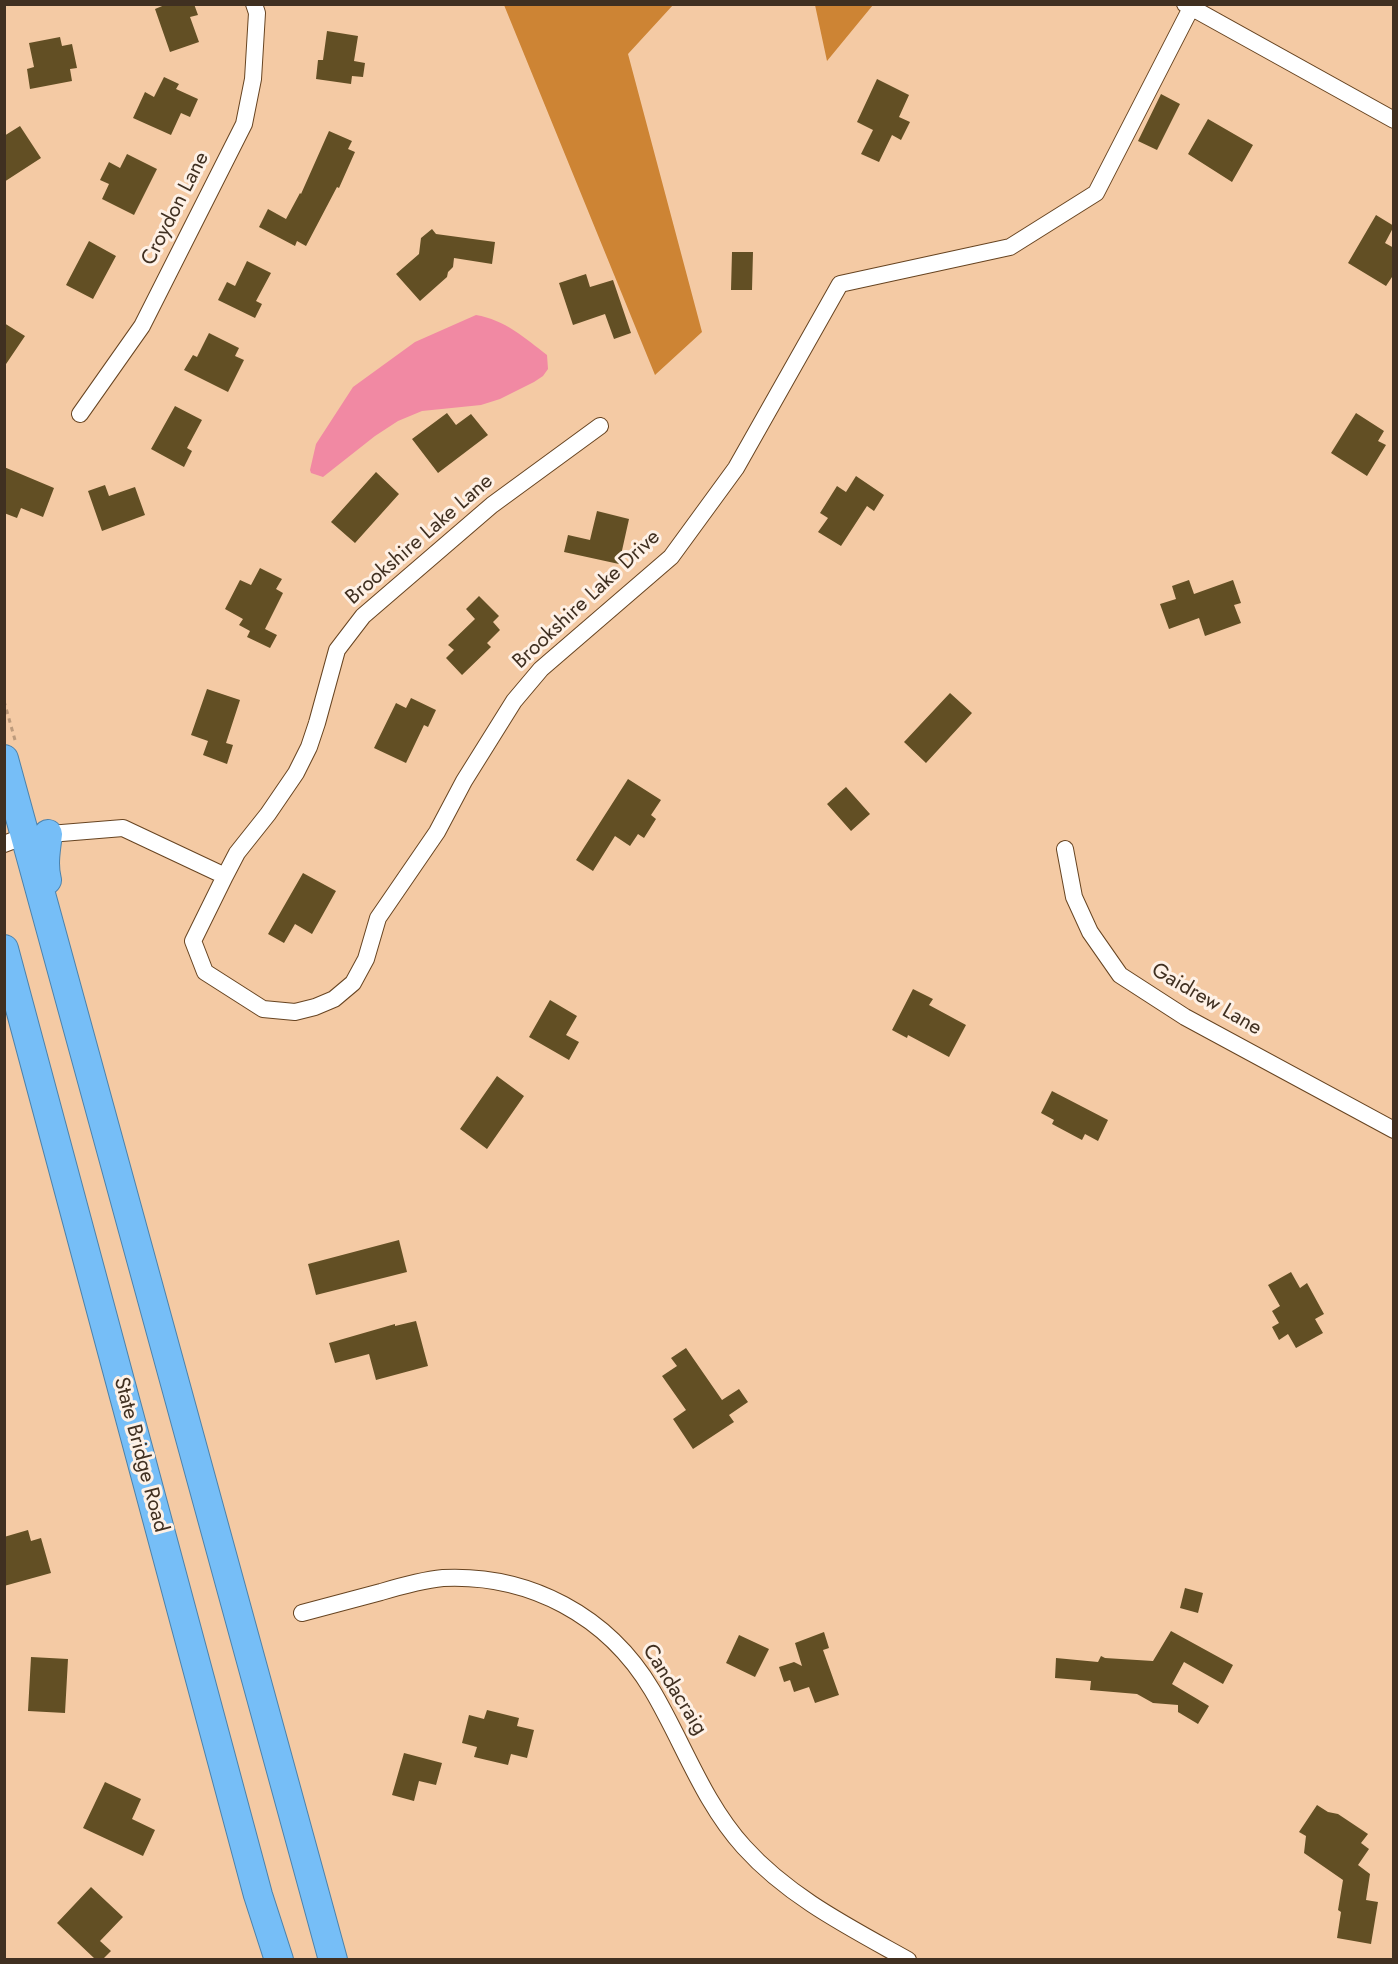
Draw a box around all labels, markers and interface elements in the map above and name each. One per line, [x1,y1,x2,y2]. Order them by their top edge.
street label: Croydon Lane [137,148,215,270]
street label: Brookshire Lake Lane [341,469,499,611]
street label: Brookshire Lake Drive [508,525,666,675]
street label: Gaidrew Lane [1146,958,1266,1042]
street label: State Bridge Road [107,1375,173,1535]
street label: Candacraig [636,1640,712,1740]

